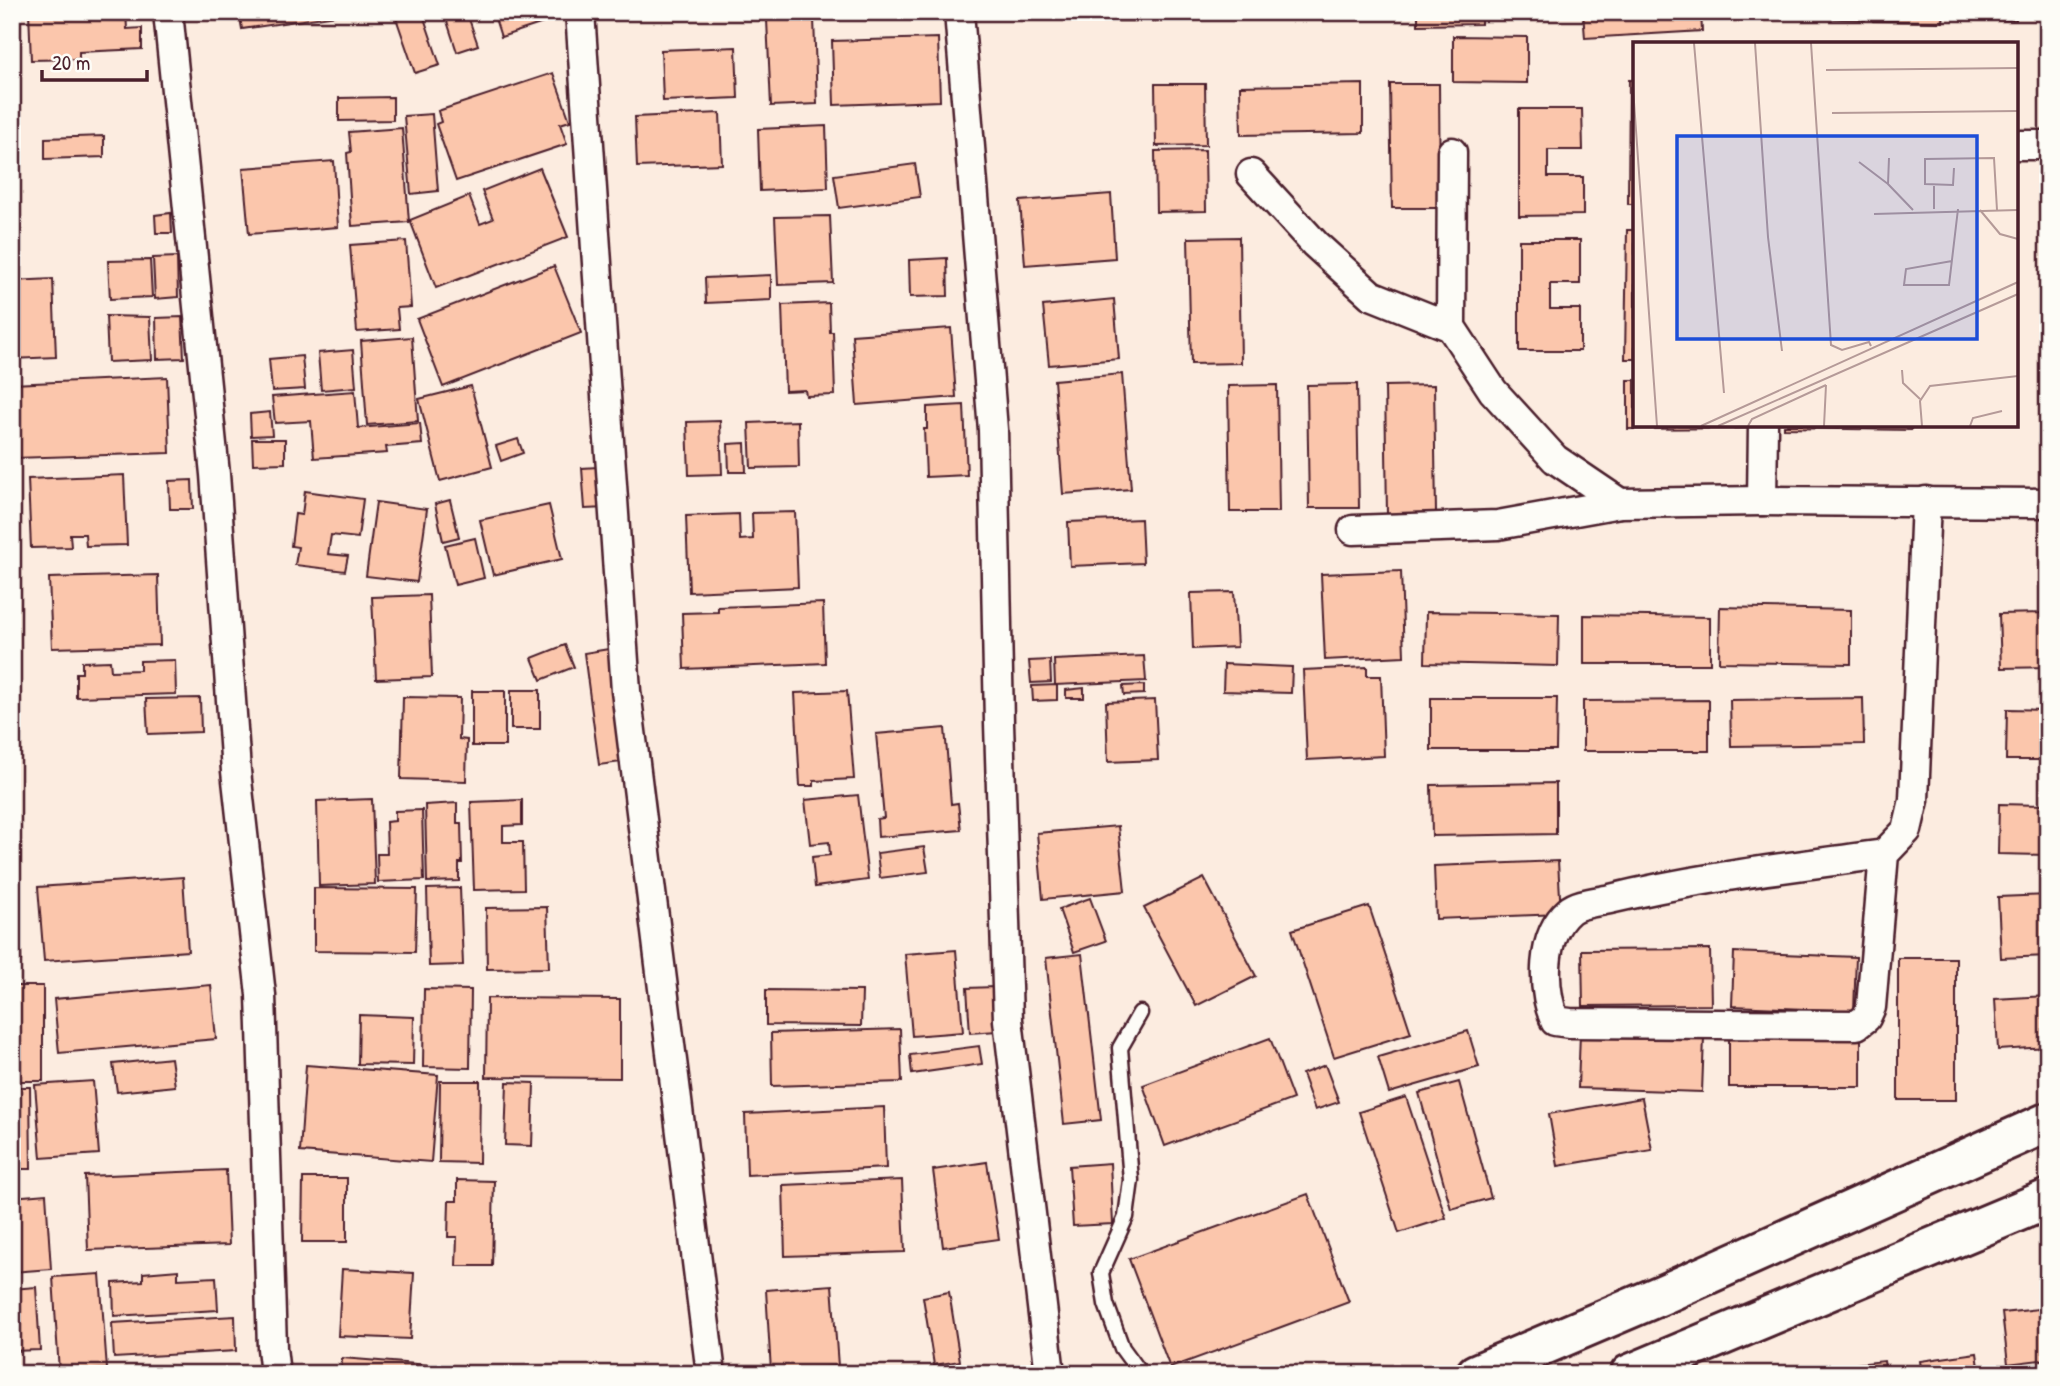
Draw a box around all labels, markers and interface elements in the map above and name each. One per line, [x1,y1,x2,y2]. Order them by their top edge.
scale bar [42,38,147,82]
inset map [1633,42,2018,427]
text: 20 m [52,48,90,77]

